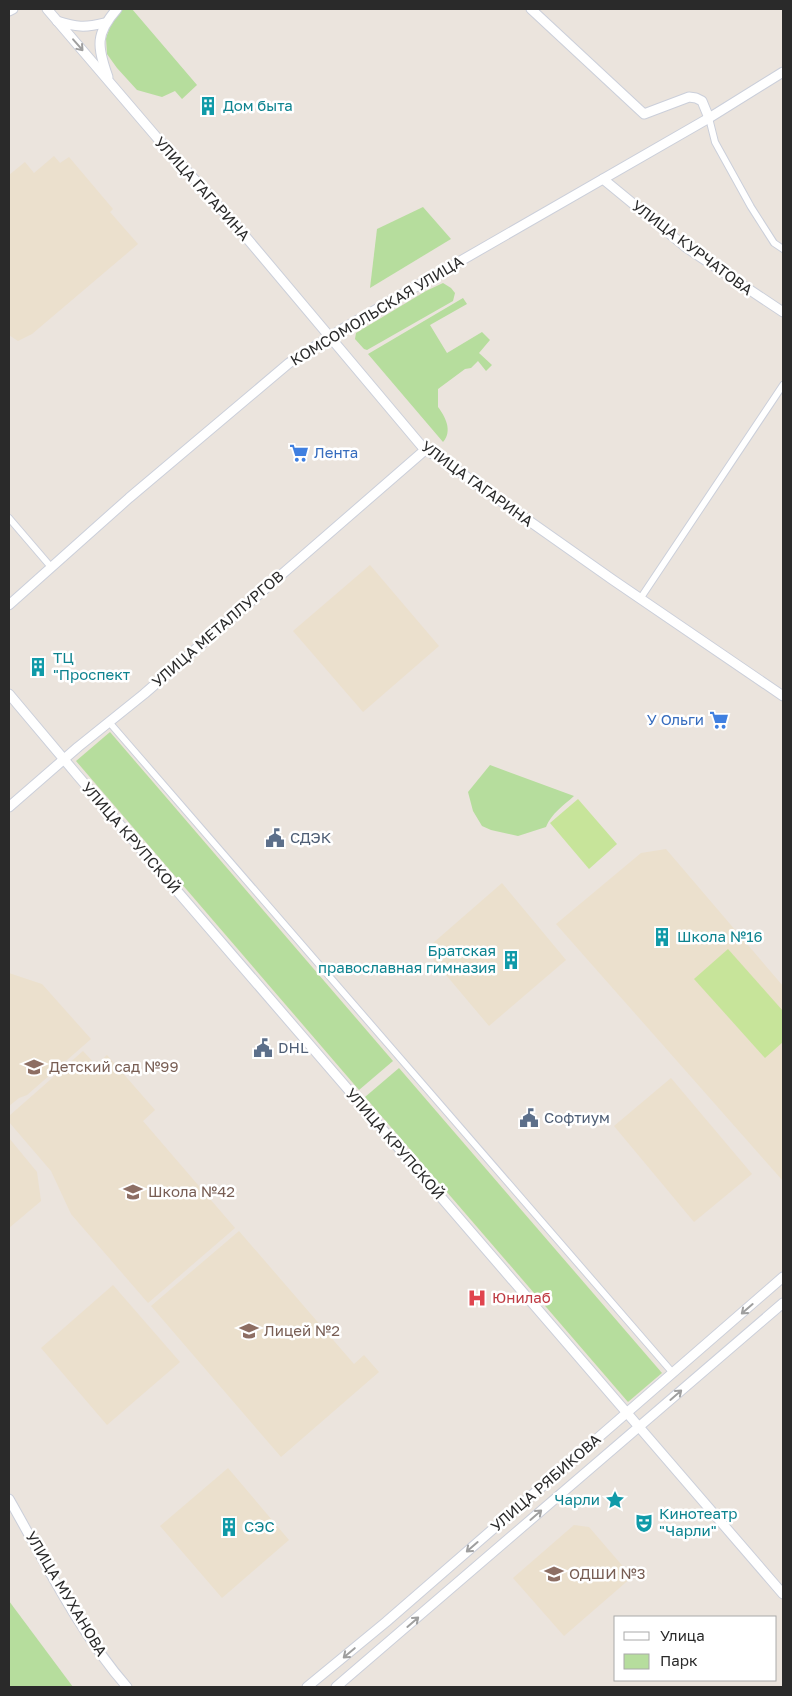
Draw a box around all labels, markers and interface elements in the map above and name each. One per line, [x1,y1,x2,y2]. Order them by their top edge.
one-way arrow [72,39,83,52]
building icon: Дом быта [197,95,219,117]
place label: Дом быта [223,96,293,114]
street label: УЛИЦА ГАГАРИНА [151,133,254,244]
street label: УЛИЦА КУРЧАТОВА [629,196,756,298]
street label: КОМСОМОЛЬСКАЯ УЛИЦА [287,251,466,369]
street label: УЛИЦА ГАГАРИНА [418,437,537,530]
supermarket icon: Лента [288,442,310,464]
place label: Лента [314,443,358,461]
street label: УЛИЦА МЕТАЛЛУРГОВ [148,566,287,690]
place label: ТЦ "Проспект [53,648,131,683]
building icon: ТЦ "Проспект [27,656,49,678]
supermarket icon: У Ольги [708,709,730,731]
place label: У Ольги [647,710,704,728]
street label: УЛИЦА КРУПСКОЙ [79,778,185,897]
public building icon: СДЭК [264,827,286,849]
place label: СДЭК [290,828,332,846]
building icon: Школа №16 [651,926,673,948]
place label: Школа №16 [677,927,763,945]
place label: Братская православная гимназия [318,941,496,976]
building icon: Братская православная гимназия [500,949,522,971]
public building icon: DHL [252,1037,274,1059]
place label: DHL [278,1038,309,1056]
school or university icon: Детский сад №99 [23,1056,45,1078]
place label: Детский сад №99 [49,1057,178,1075]
street label: УЛИЦА КРУПСКОЙ [343,1084,449,1203]
public building icon: Софтиум [518,1107,540,1129]
place label: Софтиум [544,1108,610,1126]
school or university icon: Школа №42 [122,1181,144,1203]
place label: Школа №42 [148,1182,235,1200]
hospital icon: Юнилаб [466,1287,488,1309]
place label: Юнилаб [492,1288,551,1306]
one-way arrow [740,1304,753,1315]
school or university icon: Лицей №2 [238,1320,260,1342]
place label: Лицей №2 [264,1321,340,1339]
one-way arrow [669,1389,682,1401]
street label: УЛИЦА РЯБИКОВА [487,1430,604,1535]
place icon: Чарли [604,1489,626,1511]
place label: Чарли [554,1490,600,1508]
place label: Кинотеатр "Чарли" [659,1504,737,1539]
one-way arrow [529,1509,542,1520]
theatre icon: Кинотеатр "Чарли" [633,1512,655,1534]
building icon: СЭС [218,1516,240,1538]
place label: СЭС [244,1517,275,1535]
street label: УЛИЦА МУХАНОВА [22,1528,111,1659]
one-way arrow [465,1542,478,1553]
school or university icon: ОДШИ №3 [543,1563,565,1585]
place label: ОДШИ №3 [569,1564,646,1582]
one-way arrow [407,1616,420,1628]
legend [614,1616,777,1681]
text: Улица [660,1626,705,1644]
one-way arrow [342,1648,355,1659]
text: Парк [660,1651,698,1669]

